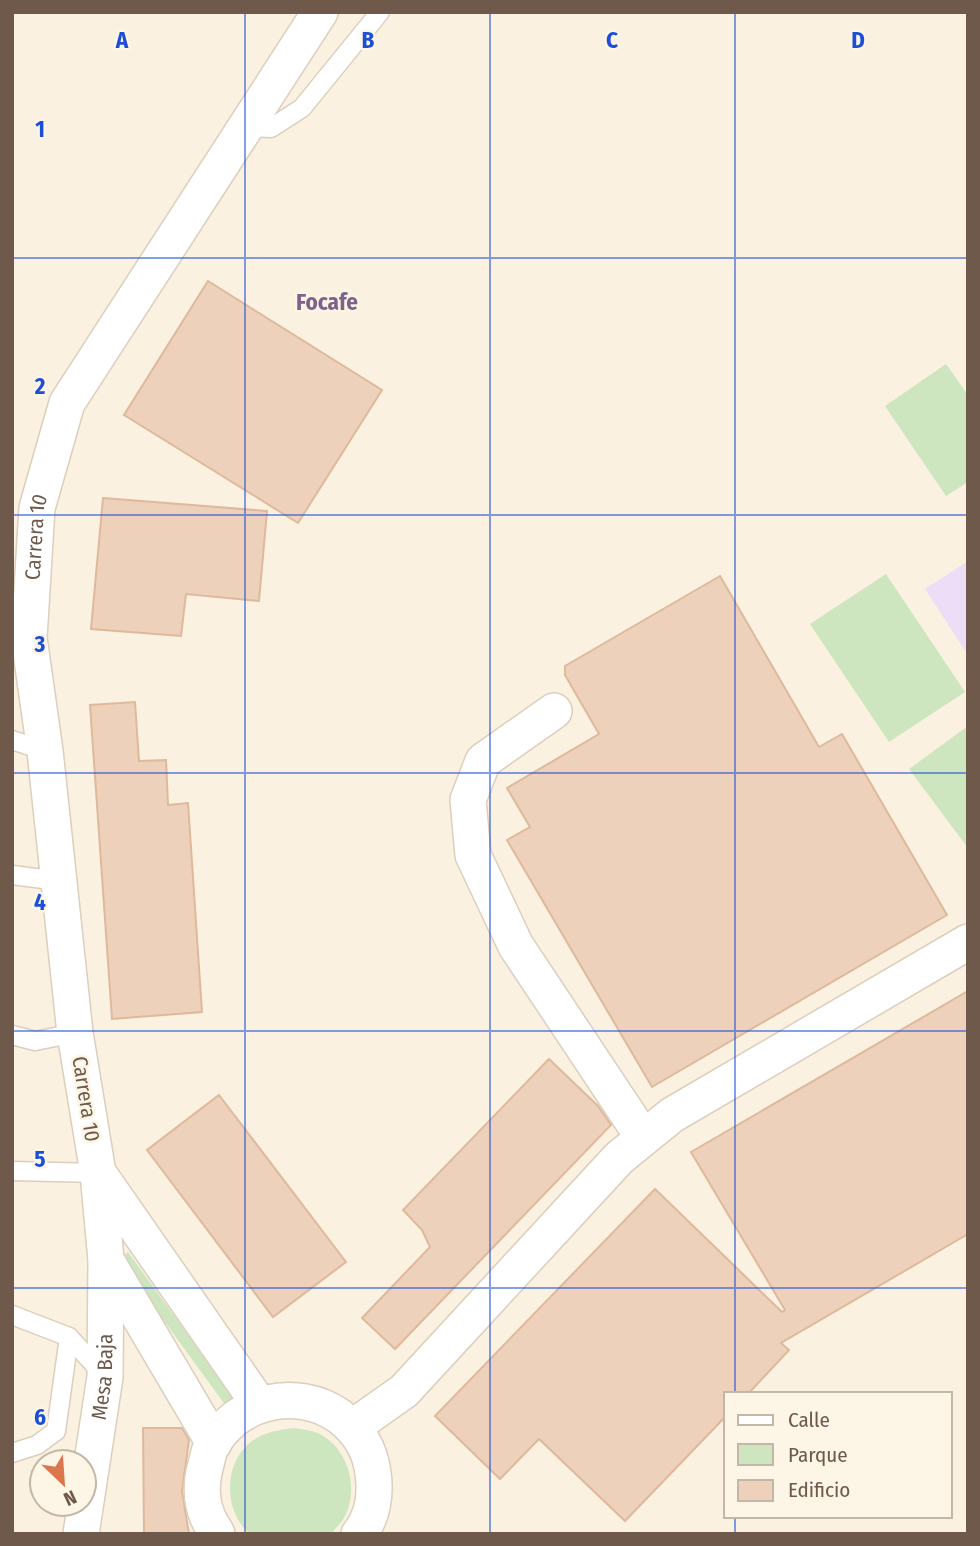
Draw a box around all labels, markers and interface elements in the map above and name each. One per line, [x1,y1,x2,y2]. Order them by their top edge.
text: A [115,26,129,54]
text: B [362,26,375,54]
text: C [606,26,618,54]
text: D [851,26,865,54]
text: 1 [35,115,45,143]
district label: Focafe [296,288,358,316]
text: 2 [34,372,46,400]
street label: Carrera 10 [20,491,53,581]
text: 3 [34,630,46,658]
text: 4 [34,888,46,916]
street label: Carrera 10 [66,1054,106,1144]
text: 5 [34,1145,46,1173]
street label: Mesa Baja [86,1333,118,1422]
legend [724,1392,952,1518]
text: 6 [34,1403,46,1431]
text: Calle [788,1407,830,1433]
text: Parque [788,1442,848,1468]
north arrow [28,1448,98,1518]
text: Edificio [788,1477,850,1503]
text: N [60,1485,80,1511]

